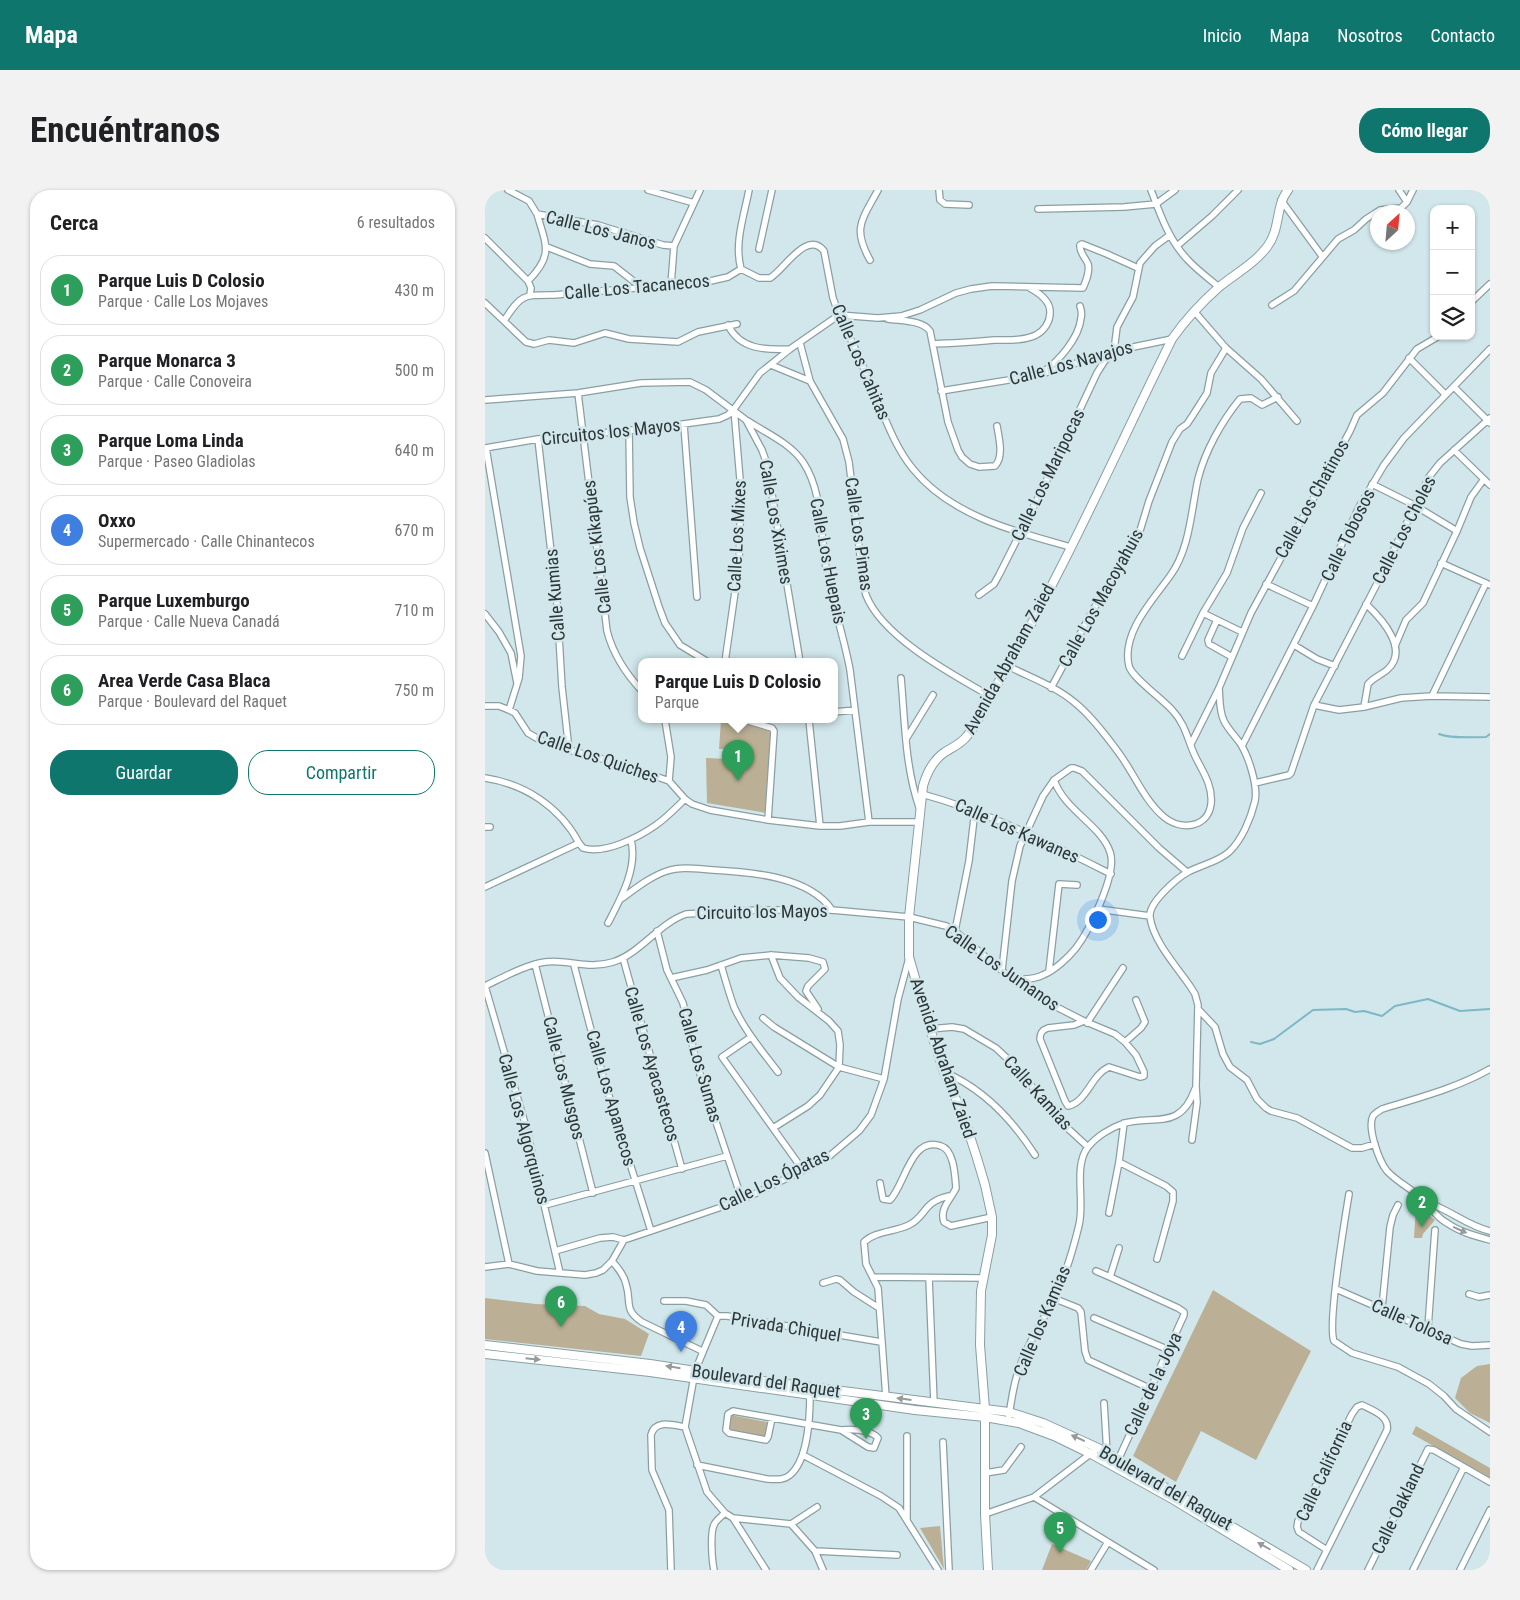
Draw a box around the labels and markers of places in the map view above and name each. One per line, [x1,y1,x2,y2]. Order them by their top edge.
pin: 1 [722,740,754,781]
pin: 2 [1406,1186,1438,1227]
pin: 6 [545,1286,577,1327]
pin: 4 [665,1311,697,1352]
pin: 3 [850,1398,882,1439]
pin: 5 [1044,1512,1076,1553]

